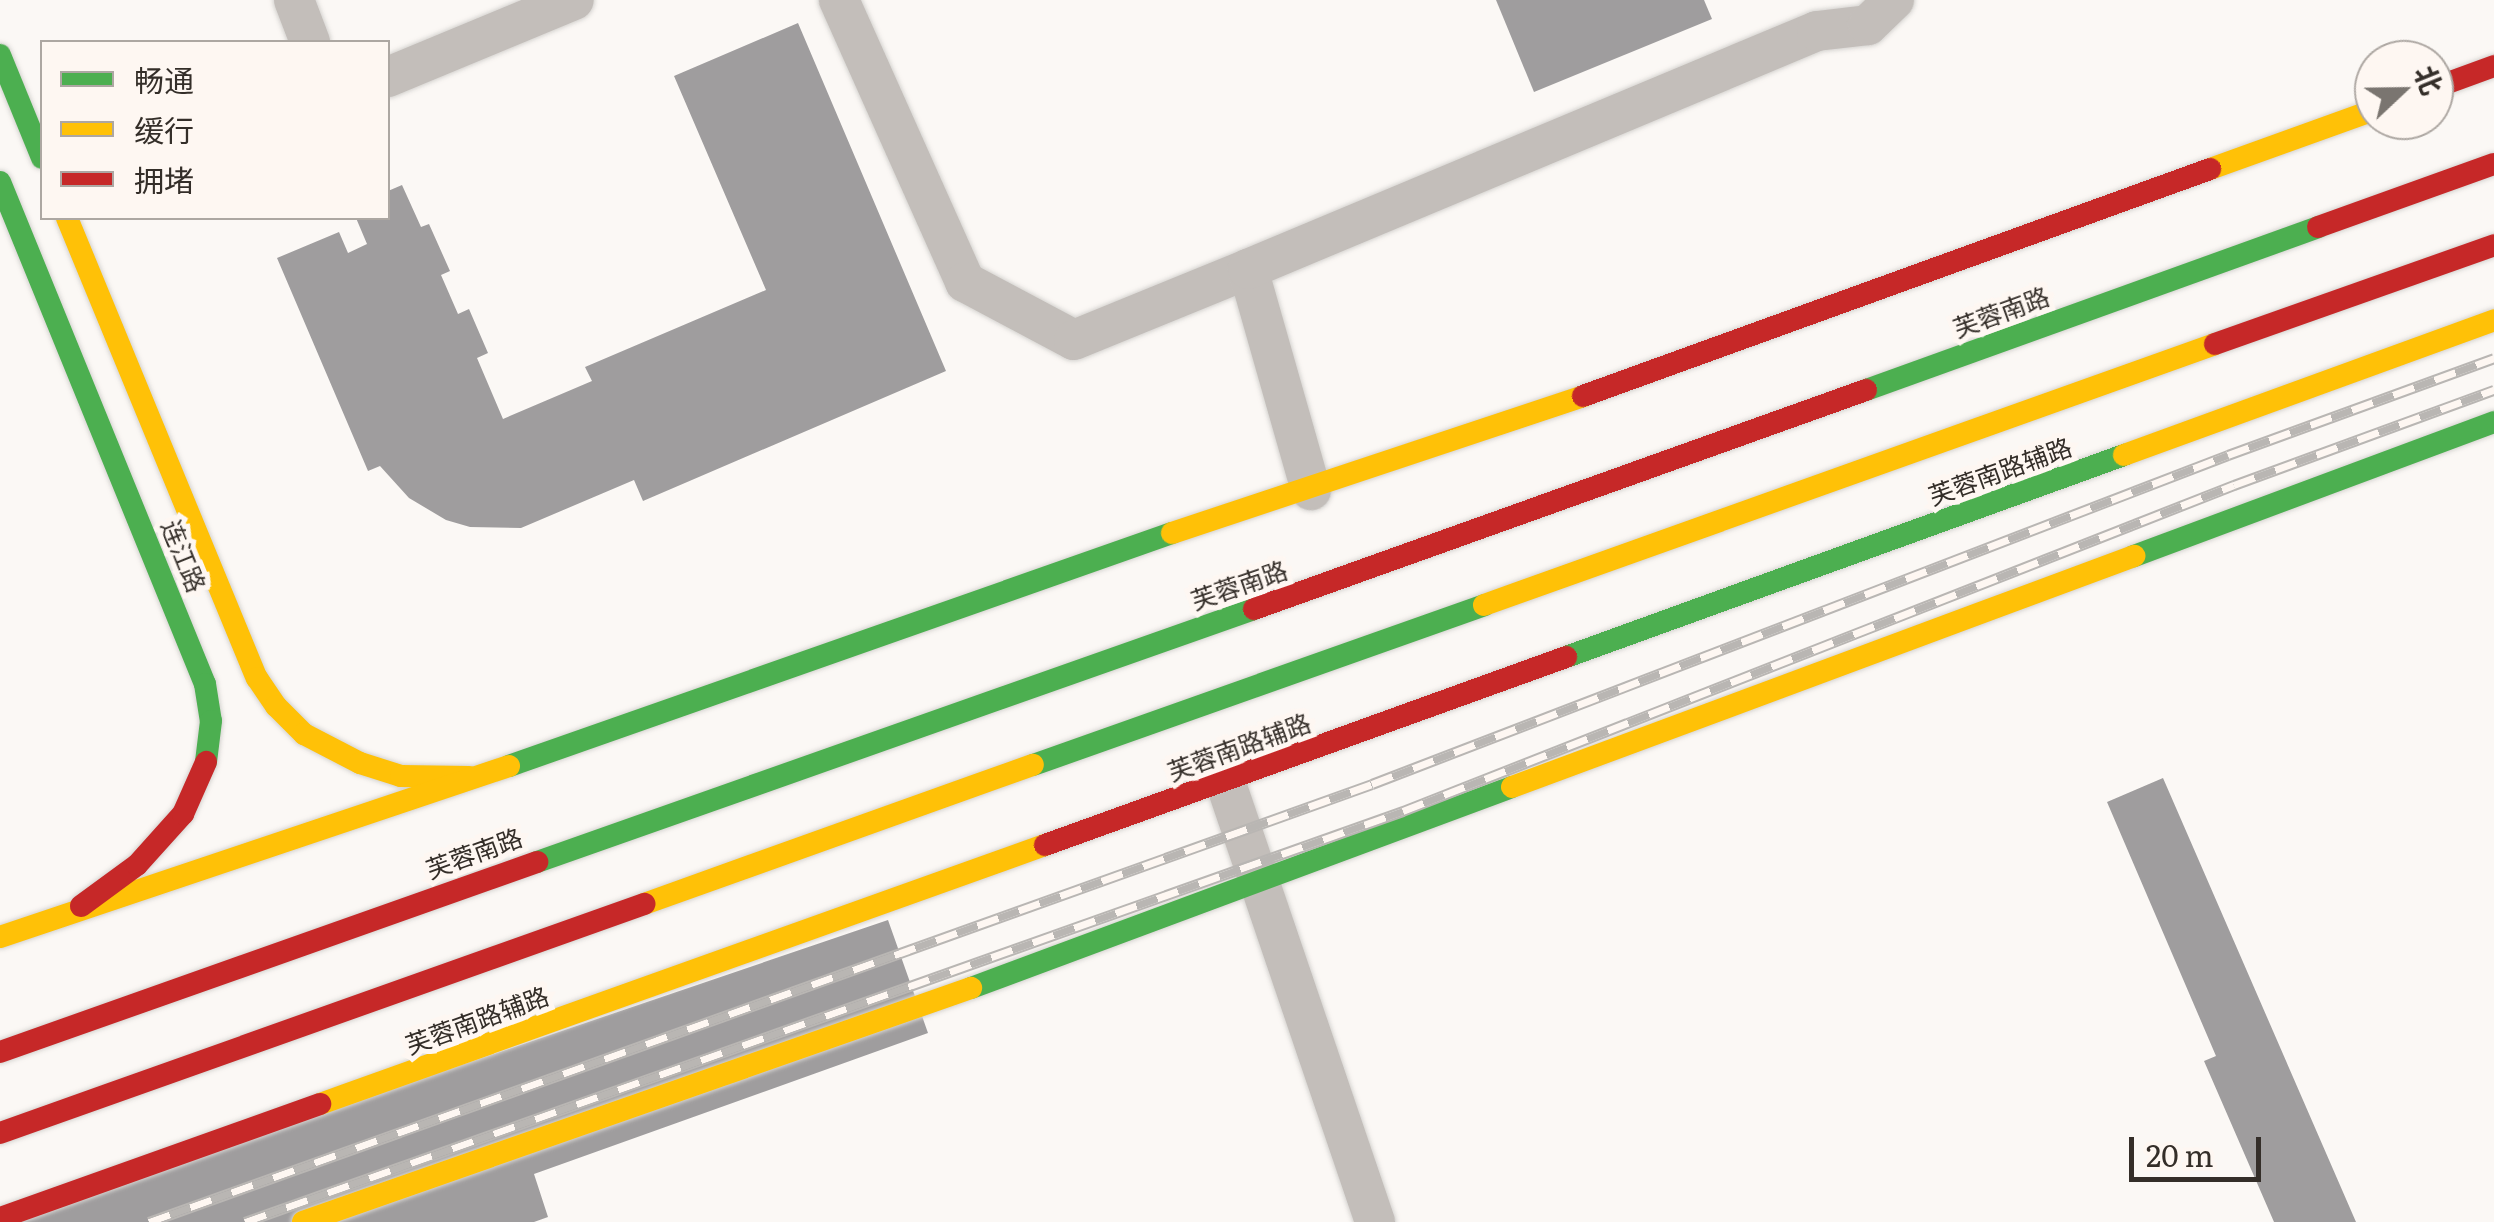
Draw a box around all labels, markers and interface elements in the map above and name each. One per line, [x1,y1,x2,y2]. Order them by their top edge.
legend [40,40,390,220]
north arrow [2354,40,2454,140]
text: 畅通 [134,57,194,101]
text: 北 [2405,59,2455,100]
text: 缓行 [134,107,194,151]
text: 拥堵 [134,157,194,201]
street label: 芙蓉南路 [1949,281,2053,343]
street label: 芙蓉南路辅路 [1924,431,2076,511]
street label: 连江路 [156,516,212,596]
street label: 芙蓉南路 [1187,555,1291,615]
street label: 芙蓉南路辅路 [1163,707,1315,787]
street label: 芙蓉南路 [422,822,526,884]
street label: 芙蓉南路辅路 [401,980,553,1060]
scale bar [2134,1117,2266,1179]
text: 20 m [2146,1132,2214,1176]

